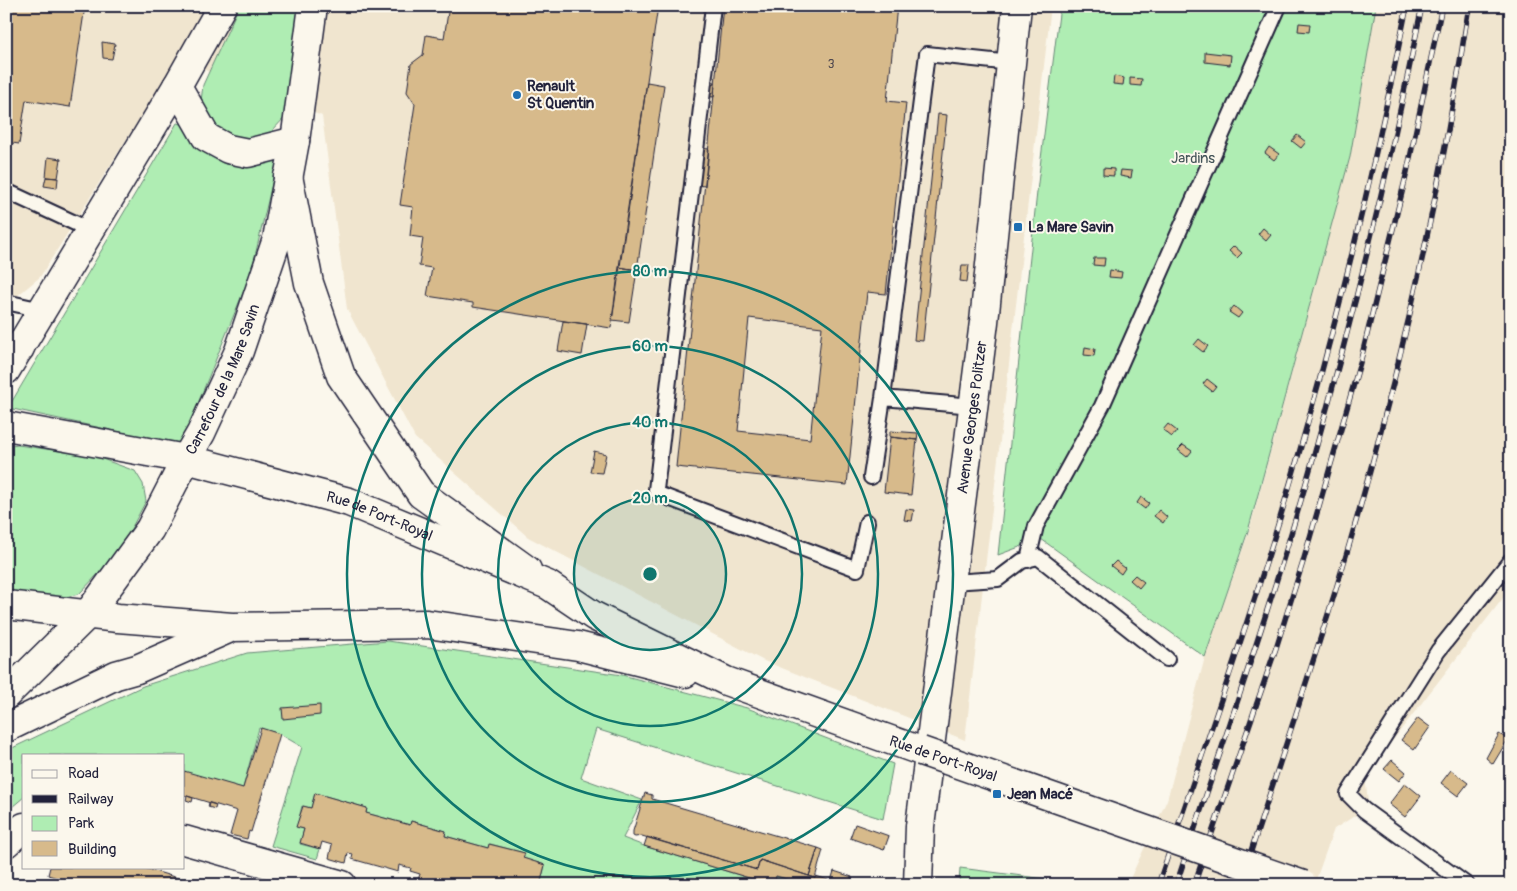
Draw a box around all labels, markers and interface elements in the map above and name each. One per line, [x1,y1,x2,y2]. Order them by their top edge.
house number: 3 [828,57,835,72]
place label: Renault St Quentin [527,77,595,113]
marker: Renault St Quentin [511,89,523,101]
park label: Jardins [1171,149,1215,168]
place label: La Mare Savin [1028,218,1114,237]
marker: La Mare Savin [1012,221,1024,233]
text: 80 m [633,262,667,281]
street label: Carrefour de la Mare Savin [181,302,264,458]
text: 60 m [632,337,668,356]
street label: Avenue Georges Politzer [953,339,991,495]
text: 40 m [632,413,668,432]
street label: Rue de Port-Royal [324,487,436,545]
text: 20 m [632,489,668,508]
centre of rings [641,565,659,583]
street label: Rue de Port-Royal [887,732,999,786]
legend [22,754,185,868]
text: Road [68,764,99,783]
place label: Jean Macé [1007,785,1073,804]
marker: Jean Macé [991,788,1003,800]
text: Railway [68,790,114,809]
text: Park [68,814,95,833]
text: Building [68,840,116,859]

